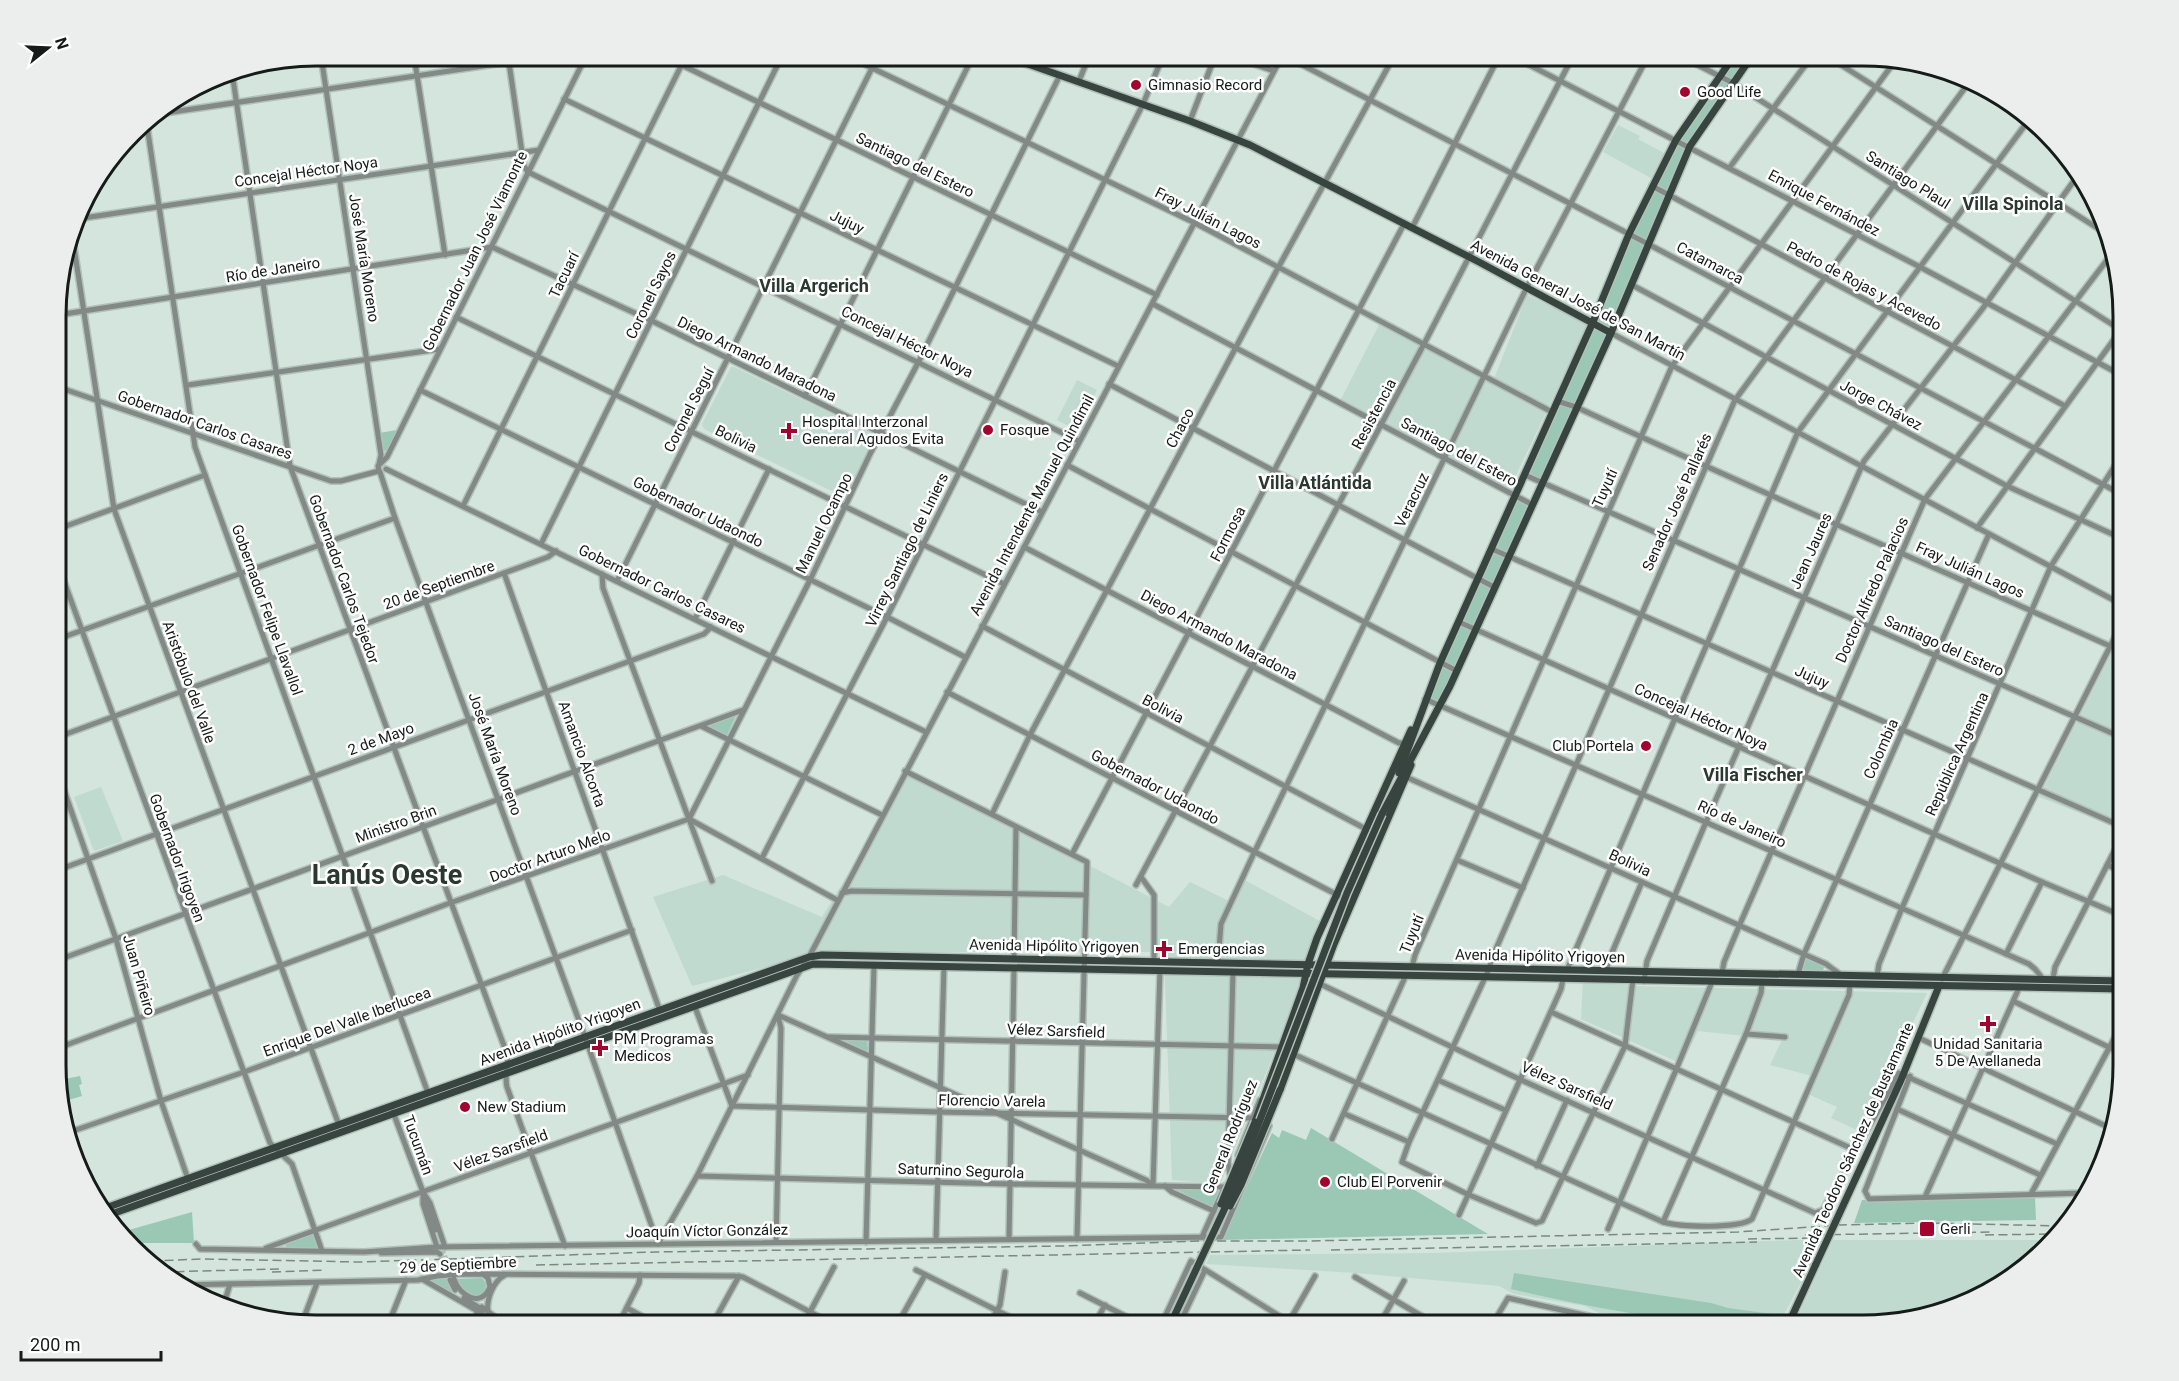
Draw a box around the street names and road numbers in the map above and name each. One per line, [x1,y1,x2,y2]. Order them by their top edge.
street label: Santiago del Estero [853,129,977,201]
street label: Santiago Plaul [1863,147,1953,213]
street label: Gobernador Juan José Viamonte [419,148,531,354]
street label: Concejal Héctor Noya [233,153,379,191]
street label: Enrique Fernández [1765,166,1883,240]
street label: Fray Julián Lagos [1152,183,1264,253]
street label: José María Moreno [345,193,383,323]
street label: Jujuy [827,206,867,238]
street label: Avenida General José de San Martín [1468,236,1688,364]
street label: Catamarca [1673,238,1747,288]
street label: Pedro de Rojas y Acevedo [1784,238,1944,334]
street label: Tacuarí [545,248,583,301]
street label: Coronel Sayos [622,248,680,342]
street label: Río de Janeiro [225,254,321,286]
street label: Concejal Héctor Noya [838,302,976,382]
street label: Diego Armando Maradona [674,313,840,405]
street label: Coronel Seguí [660,363,719,455]
street label: Resistencia [1348,376,1400,452]
street label: Jorge Chávez [1837,376,1925,434]
street label: Gobernador Carlos Casares [115,387,295,463]
street label: Avenida Intendente Manuel Quindimil [966,391,1098,619]
street label: Chaco [1162,405,1198,451]
street label: Santiago del Estero [1398,414,1520,490]
street label: Bolivia [712,421,760,457]
street label: Senador José Pallarés [1638,430,1716,574]
street label: Tuyutí [1589,465,1622,510]
street label: Manuel Ocampo [792,470,856,576]
street label: Virrey Santiago de Liniers [862,470,952,630]
street label: Veracruz [1391,470,1433,530]
street label: Gobernador Udaondo [630,473,766,551]
street label: Gobernador Carlos Tejedor [305,492,383,666]
street label: Formosa [1206,503,1250,565]
street label: Jean Jaures [1786,510,1836,592]
street label: Doctor Alfredo Palacios [1832,514,1912,666]
street label: Gobernador Felipe Llavallol [228,522,306,698]
street label: Fray Julián Lagos [1913,538,2027,602]
street label: Gobernador Carlos Casares [576,541,748,637]
street label: 20 de Septiembre [381,557,497,613]
street label: Diego Armando Maradona [1138,586,1300,684]
street label: Santiago del Estero [1881,612,2007,680]
street label: Aristóbulo del Valle [159,619,219,746]
street label: Jujuy [1792,662,1832,692]
street label: Concejal Héctor Noya [1631,679,1771,755]
street label: República Argentina [1922,689,1992,819]
street label: José María Moreno [464,690,526,818]
street label: Bolivia [1139,691,1187,727]
street label: Amancio Alcorta [554,699,610,809]
street label: Colombia [1860,716,1902,782]
street label: 2 de Mayo [346,719,416,759]
street label: Gobernador Udaondo [1088,746,1222,828]
street label: Gobernador Irigoyen [145,791,209,925]
street label: Río de Janeiro [1695,796,1789,852]
street label: Ministro Brin [353,801,439,847]
street label: Doctor Arturo Melo [487,826,613,886]
street label: Bolivia [1606,845,1654,881]
street label: Tuyutí [1396,911,1428,956]
street label: Juan Piñeiro [119,933,159,1017]
street label: Avenida Hipólito Yrigoyen [969,936,1139,956]
street label: Avenida Hipólito Yrigoyen [1455,946,1625,966]
street label: Enrique Del Valle Iberlucea [261,983,433,1061]
street label: Avenida Hipólito Yrigoyen [477,994,643,1070]
street label: Vélez Sarsfield [1007,1020,1105,1042]
street label: Avenida Teodoro Sánchez de Bustamante [1788,1020,1918,1280]
street label: Vélez Sarsfield [1518,1058,1616,1114]
street label: General Rodríguez [1199,1077,1261,1197]
street label: Florencio Varela [938,1091,1046,1111]
street label: Tucumán [399,1113,437,1177]
street label: Vélez Sarsfield [452,1126,550,1176]
street label: Saturnino Segurola [897,1160,1025,1182]
street label: Joaquín Víctor González [626,1221,788,1241]
street label: 29 de Septiembre [399,1253,517,1277]

